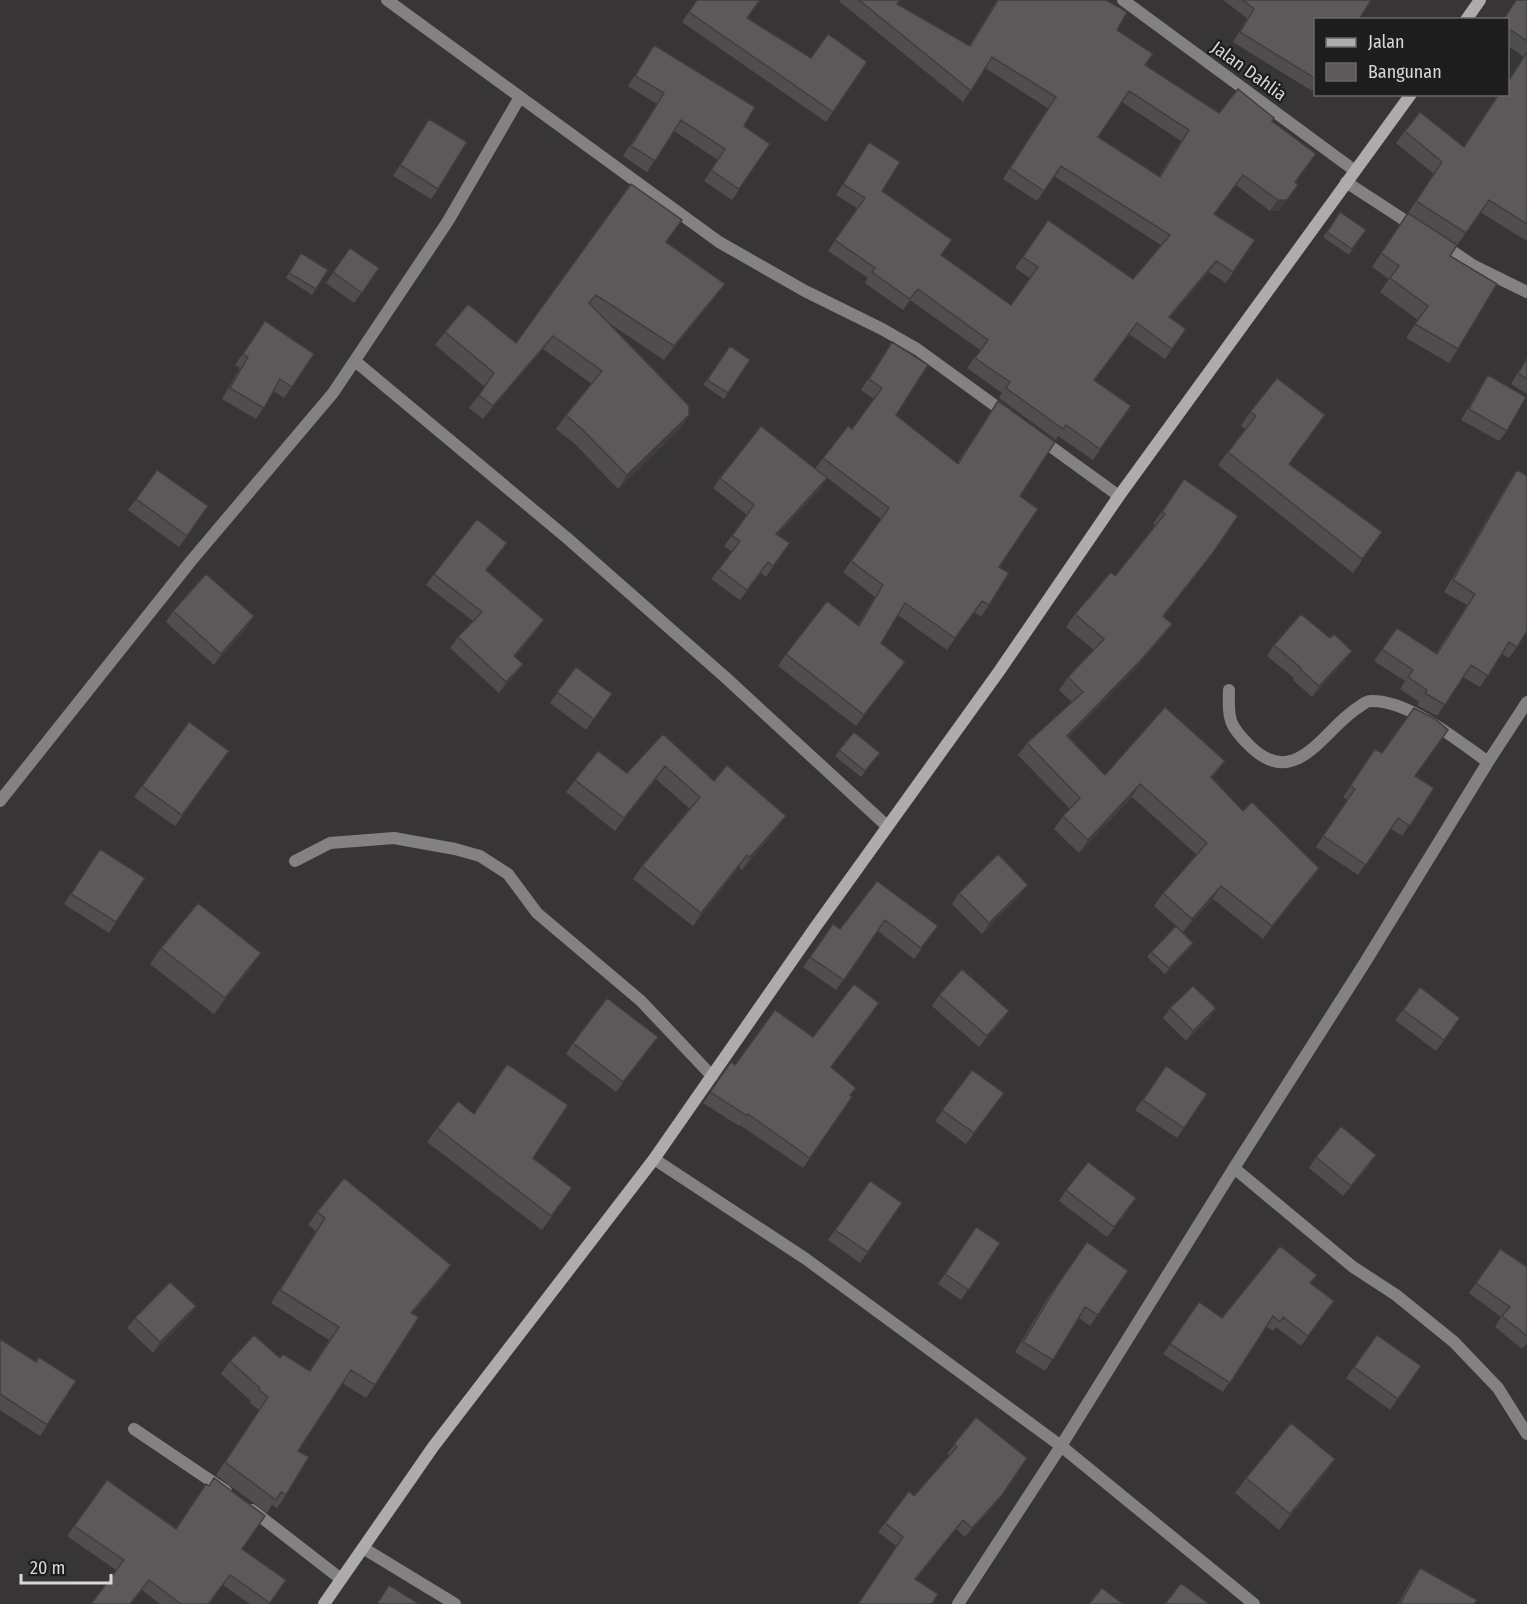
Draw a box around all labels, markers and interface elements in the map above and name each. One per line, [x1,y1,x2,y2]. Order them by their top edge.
legend [1314,18,1509,96]
text: Jalan [1368,31,1405,53]
street label: Jalan Dahlia [1207,36,1291,106]
text: Bangunan [1368,61,1442,83]
scale bar [21,1547,111,1585]
text: 20 m [30,1557,65,1579]

